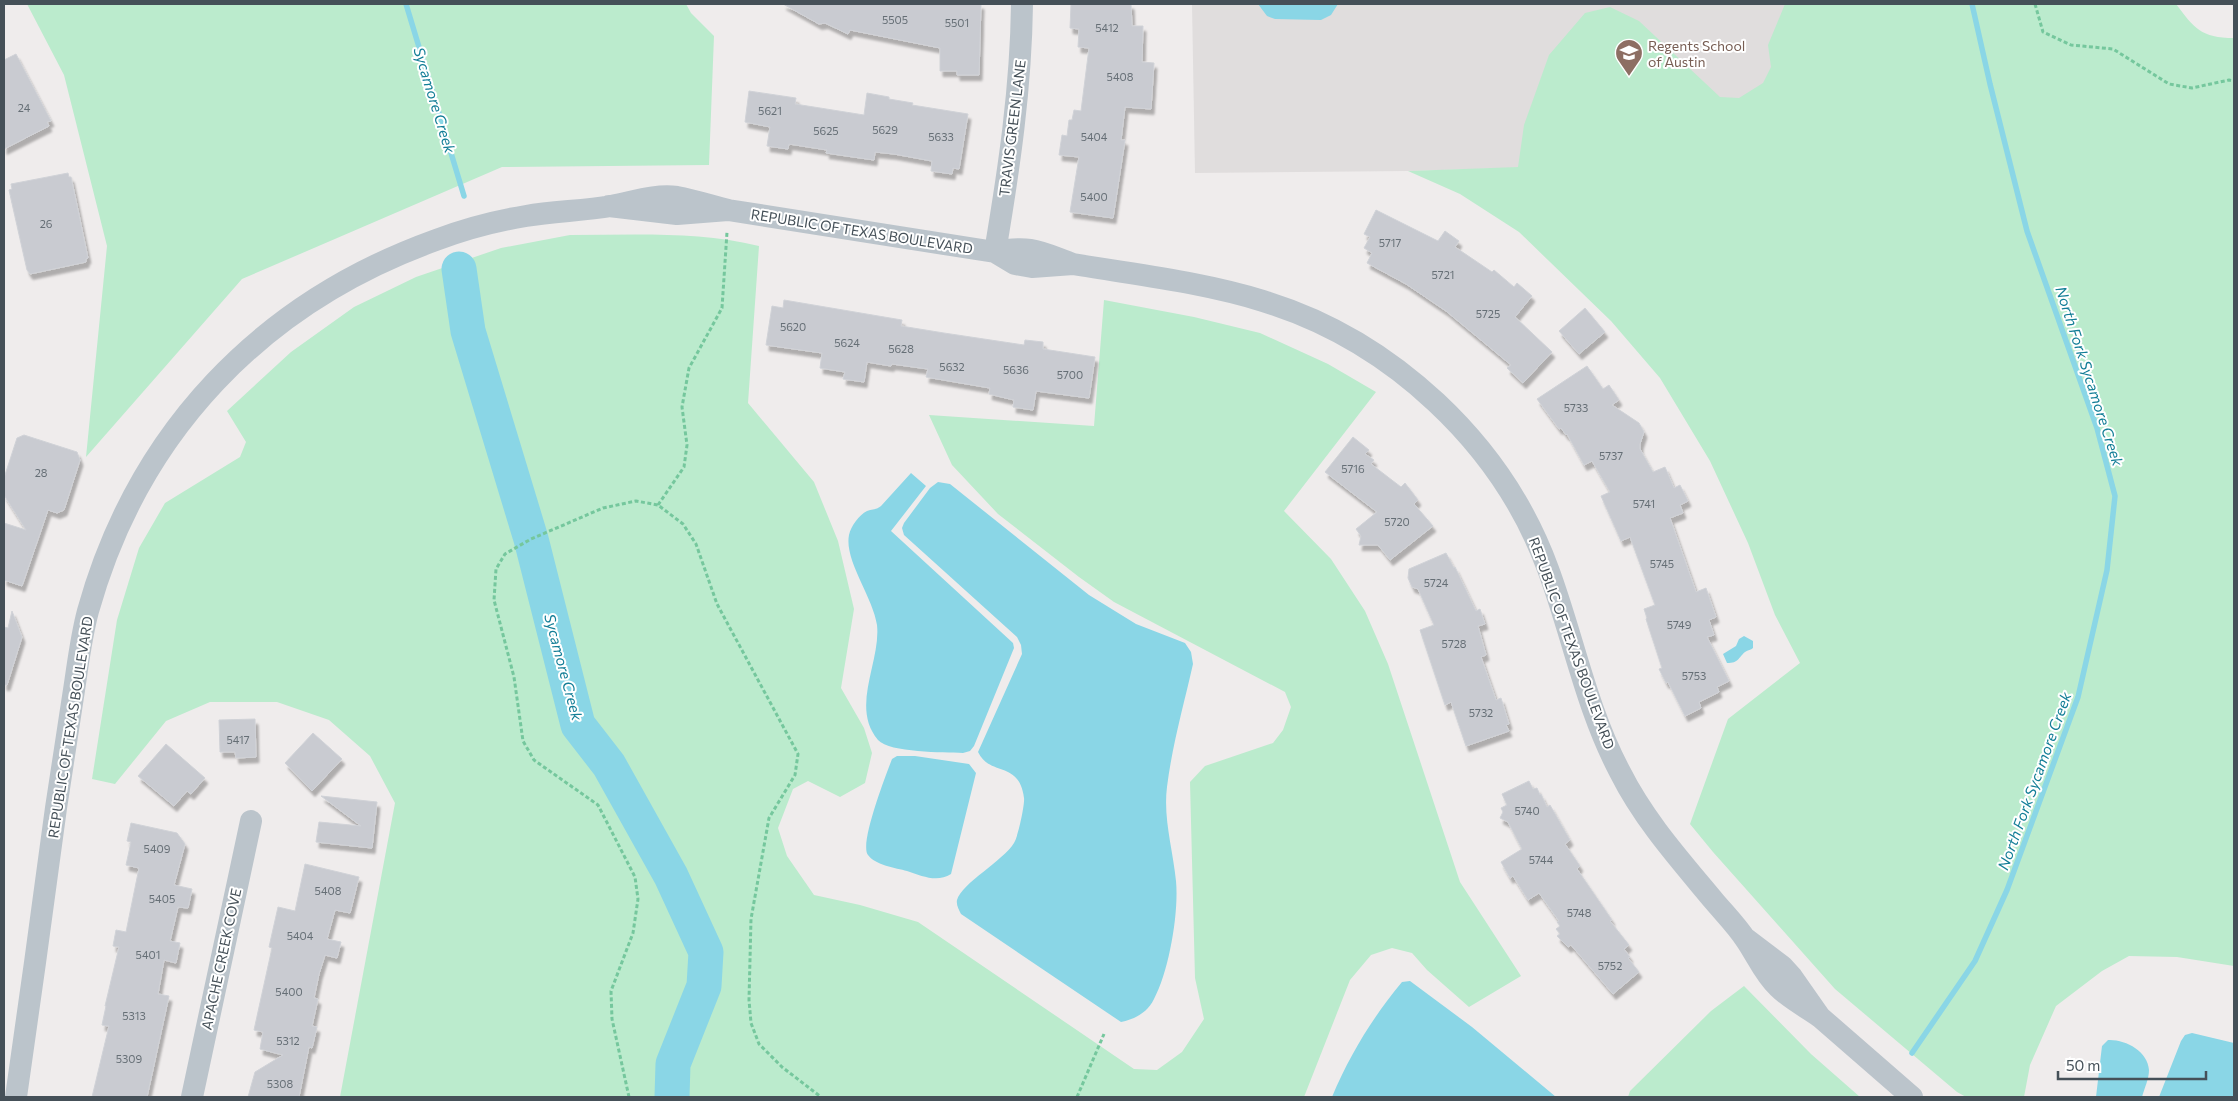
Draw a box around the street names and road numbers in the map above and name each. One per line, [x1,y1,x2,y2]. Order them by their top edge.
street label: TRAVIS GREEN LANE [995,59,1029,197]
street label: REPUBLIC OF TEXAS BOULEVARD [750,205,974,257]
street label: REPUBLIC OF TEXAS BOULEVARD [1526,535,1618,751]
street label: REPUBLIC OF TEXAS BOULEVARD [44,615,96,839]
street label: APACHE CREEK COVE [198,887,244,1031]

